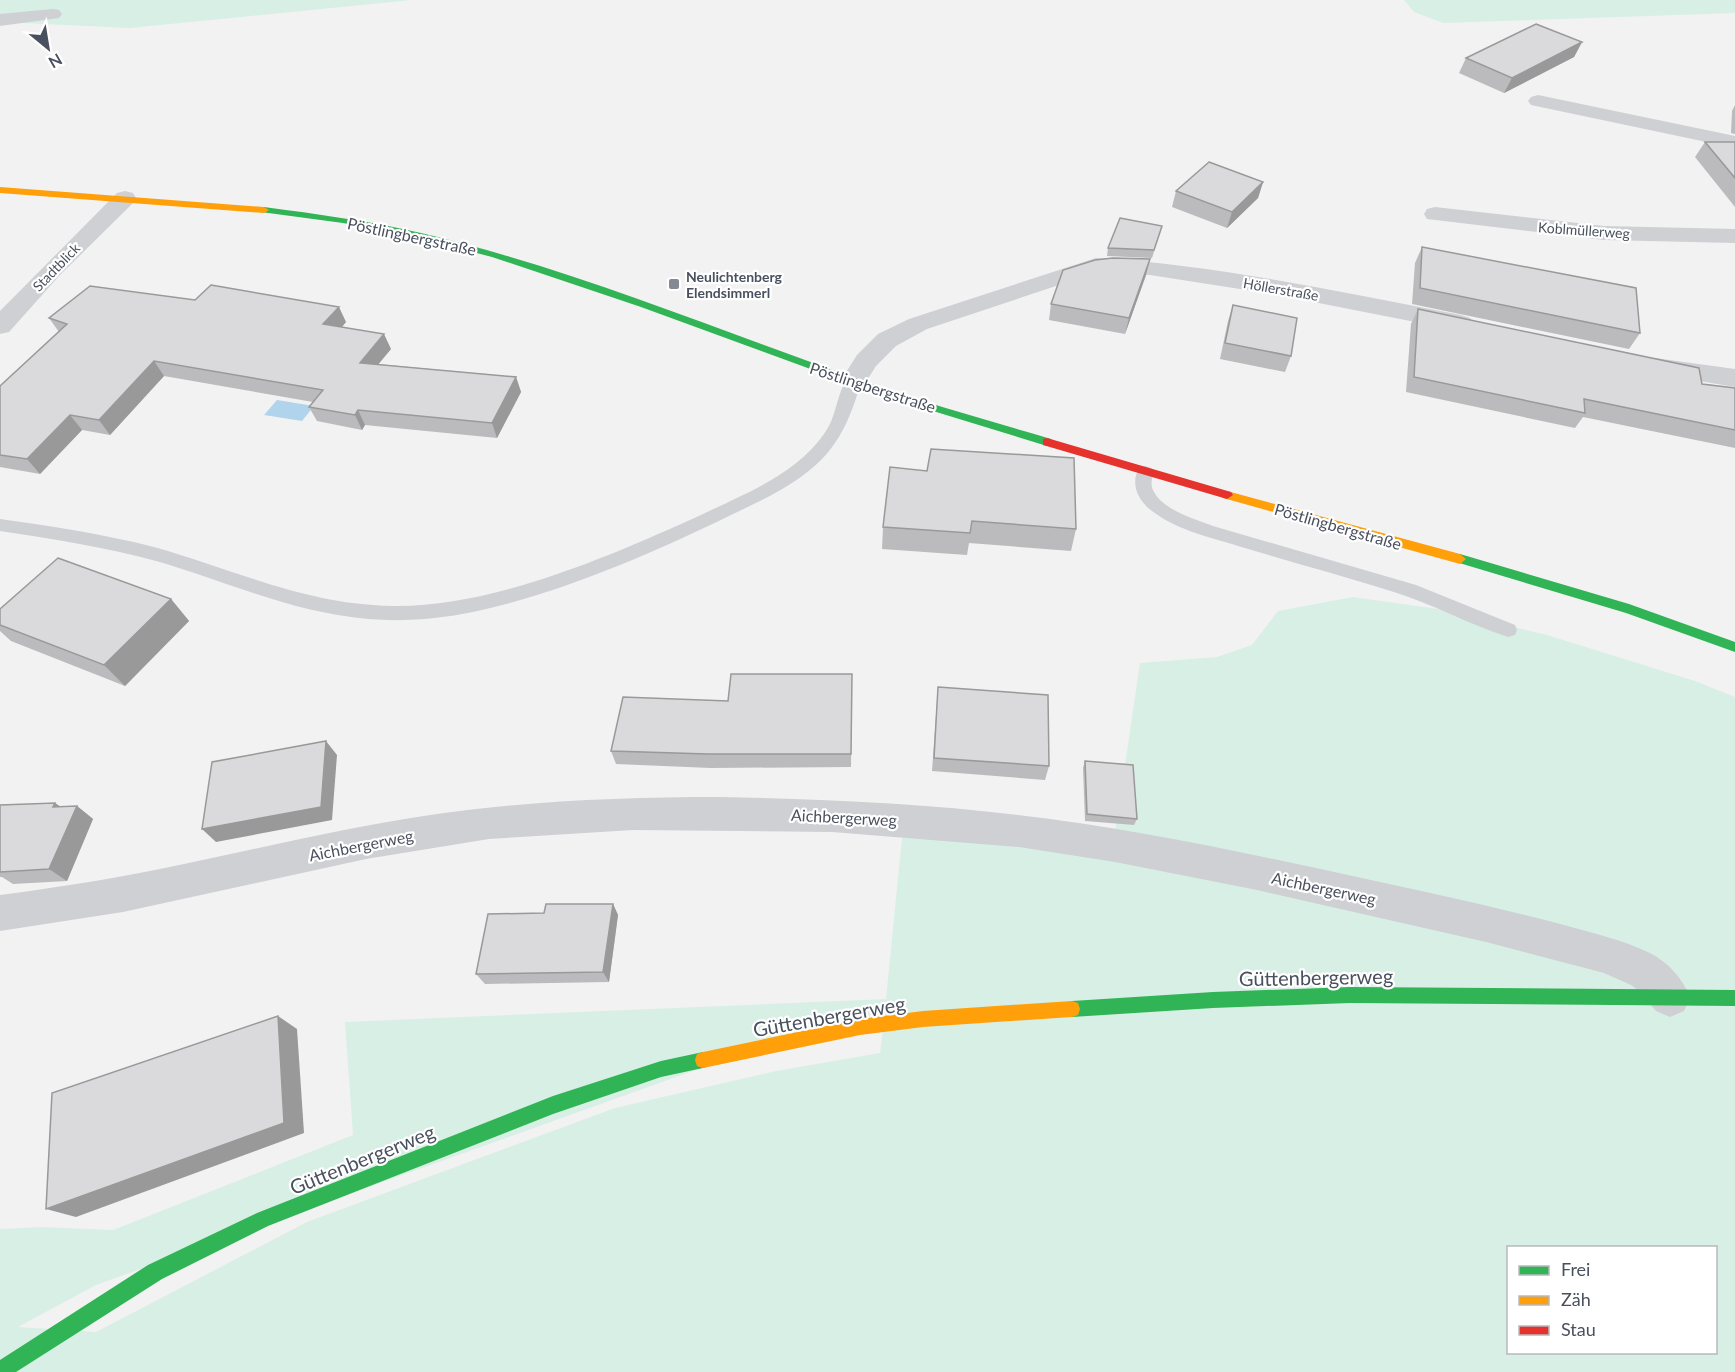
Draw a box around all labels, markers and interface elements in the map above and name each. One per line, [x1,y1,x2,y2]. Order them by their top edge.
north arrow [18,18,78,78]
text: N [46,50,66,73]
street label: Pöstlingbergstraße [346,213,478,259]
street label: Koblmüllerweg [1538,218,1630,242]
street label: Stadtblick [29,239,84,295]
place label: Neulichtenberg Elendsimmerl [686,268,783,301]
street label: Höllerstraße [1242,274,1320,304]
marker: Neulichtenberg Elendsimmerl [667,277,681,291]
street label: Pöstlingbergstraße [808,358,938,416]
street label: Pöstlingbergstraße [1272,499,1404,553]
street label: Aichbergerweg [791,805,897,829]
street label: Aichbergerweg [307,826,415,864]
street label: Aichbergerweg [1270,868,1378,908]
street label: Güttenbergerweg [1239,964,1393,990]
street label: Güttenbergerweg [751,991,907,1041]
street label: Güttenbergerweg [286,1119,438,1199]
legend [1507,1246,1717,1354]
text: Frei [1561,1258,1590,1280]
text: Zäh [1561,1288,1591,1310]
text: Stau [1561,1318,1596,1340]

